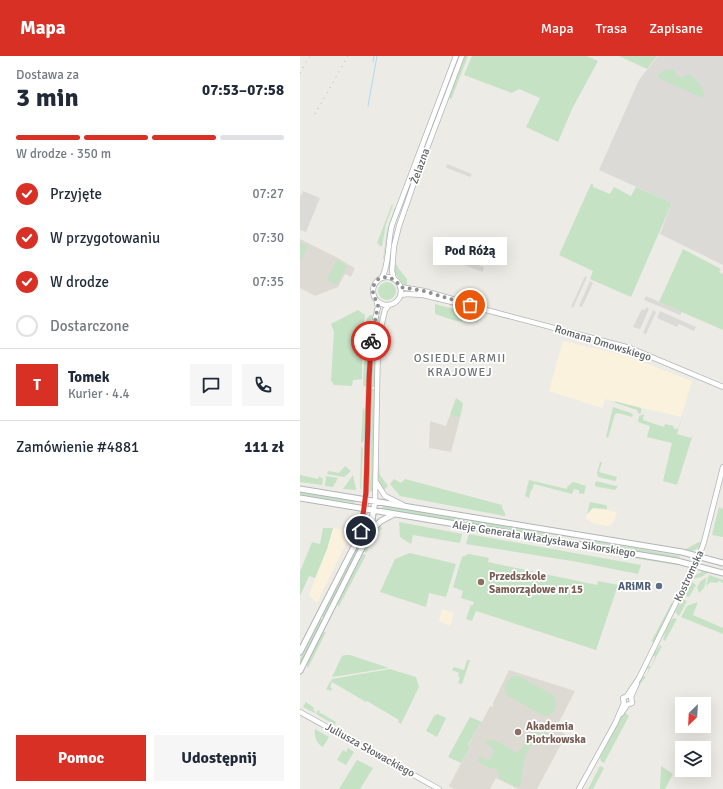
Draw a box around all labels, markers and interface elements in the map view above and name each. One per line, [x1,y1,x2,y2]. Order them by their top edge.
text: Mapa [20,16,66,40]
text: Mapa [541,20,574,37]
text: Trasa [596,20,627,37]
text: Zapisane [649,20,703,37]
text: Dostawa za [16,67,79,83]
text: 07:53–07:58 [202,81,284,99]
text: 3 min [16,82,79,114]
text: W drodze · 350 m [16,146,111,162]
street label: Żelazna [407,146,433,185]
icon: check [16,183,38,205]
text: Przyjęte [50,185,102,203]
text: 07:27 [252,186,284,202]
icon: check [16,227,38,249]
text: W przygotowaniu [50,229,160,247]
text: 07:30 [252,230,284,246]
callout: Pod Różą [433,237,507,265]
text: Pod Różą [444,243,496,259]
icon: check [16,271,38,293]
text: W drodze [50,273,109,291]
text: 07:35 [252,274,284,290]
pin [453,288,487,322]
icon: bag [459,294,481,316]
text: Dostarczone [50,317,129,335]
courier [351,321,391,361]
street label: Romana Dmowskiego [553,322,653,364]
icon: bike [360,330,382,352]
district label: OSIEDLE ARMII KRAJOWEJ [414,351,506,380]
button: chat [190,364,232,406]
button: phone [242,364,284,406]
text: Tomek [68,368,110,386]
text: T [33,376,41,394]
text: Kurier · 4.4 [68,386,130,402]
text: Zamówienie #4881 [16,438,139,456]
text: 111 zł [244,438,284,456]
pin [344,514,378,548]
street label: Aleje Generała Władysława Sikorskiego [451,518,637,560]
icon: home [350,520,372,542]
street label: Kostromska [671,548,707,604]
place label: Przedszkole Samorządowe nr 15 [489,570,583,596]
marker: Przedszkole Samorządowe nr 15 [476,577,486,587]
place label: ARiMR [618,580,651,593]
marker: ARiMR [654,581,664,591]
north arrow [675,697,711,733]
map controls [675,697,711,777]
street label: Juliusza Słowackiego [323,720,417,780]
place label: Akademia Piotrkowska [526,720,586,746]
marker: Akademia Piotrkowska [513,727,523,737]
button: Pomoc [16,735,146,781]
button: Udostępnij [154,735,284,781]
button: layers [675,741,711,777]

